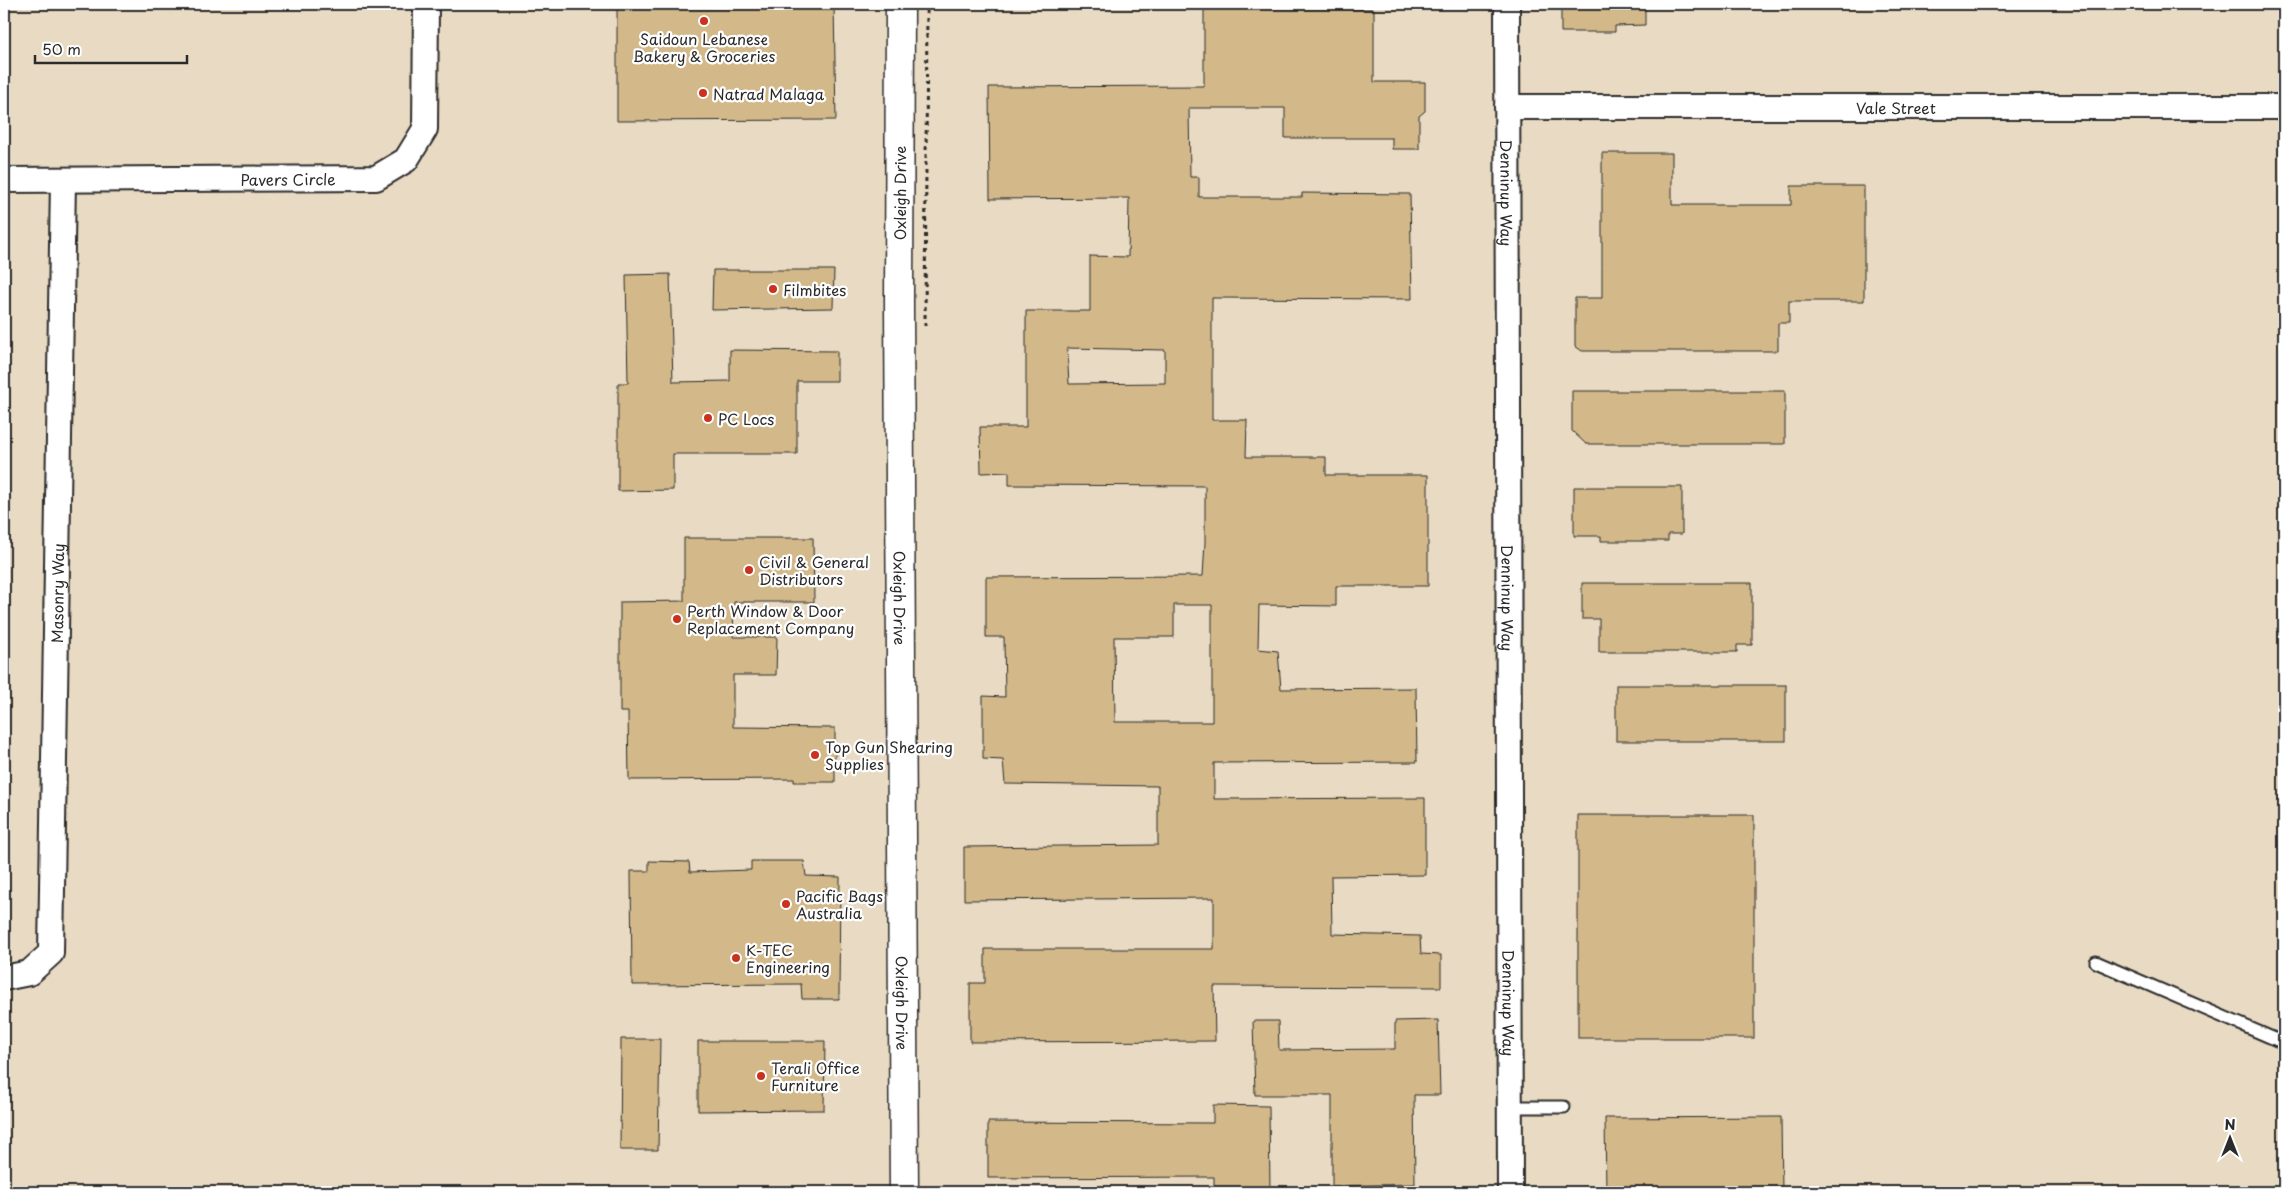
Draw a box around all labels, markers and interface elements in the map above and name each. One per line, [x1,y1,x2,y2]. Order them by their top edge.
marker: Saidoun Lebanese Bakery & Groceries [698,15,710,27]
place label: Saidoun Lebanese Bakery & Groceries [633,27,775,67]
scale bar [35,32,188,64]
text: 50 m [42,37,81,60]
place label: Natrad Malaga [713,82,825,105]
marker: Natrad Malaga [697,87,709,99]
street label: Vale Street [1856,96,1936,119]
street label: Denninup Way [1496,140,1519,246]
street label: Oxleigh Drive [888,146,911,240]
street label: Pavers Circle [240,167,336,190]
place label: Filmbites [783,278,846,301]
marker: Filmbites [767,283,779,295]
place label: PC Locs [718,407,774,430]
marker: PC Locs [702,412,714,424]
street label: Masonry Way [44,543,69,643]
street label: Denninup Way [1497,545,1520,651]
place label: Civil & General Distributors [759,550,869,590]
street label: Oxleigh Drive [889,551,912,645]
marker: Civil & General Distributors [743,564,755,576]
place label: Perth Window & Door Replacement Company [687,599,854,639]
marker: Perth Window & Door Replacement Company [671,613,683,625]
place label: Top Gun Shearing Supplies [825,735,953,775]
marker: Top Gun Shearing Supplies [809,749,821,761]
place label: Pacific Bags Australia [796,884,883,924]
marker: Pacific Bags Australia [780,898,792,910]
place label: K-TEC Engineering [746,938,830,978]
street label: Denninup Way [1498,949,1521,1056]
marker: K-TEC Engineering [730,952,742,964]
street label: Oxleigh Drive [891,956,915,1050]
place label: Terali Office Furniture [771,1056,860,1096]
marker: Terali Office Furniture [755,1070,767,1082]
north arrow [2206,1114,2256,1164]
text: N [2224,1114,2236,1135]

